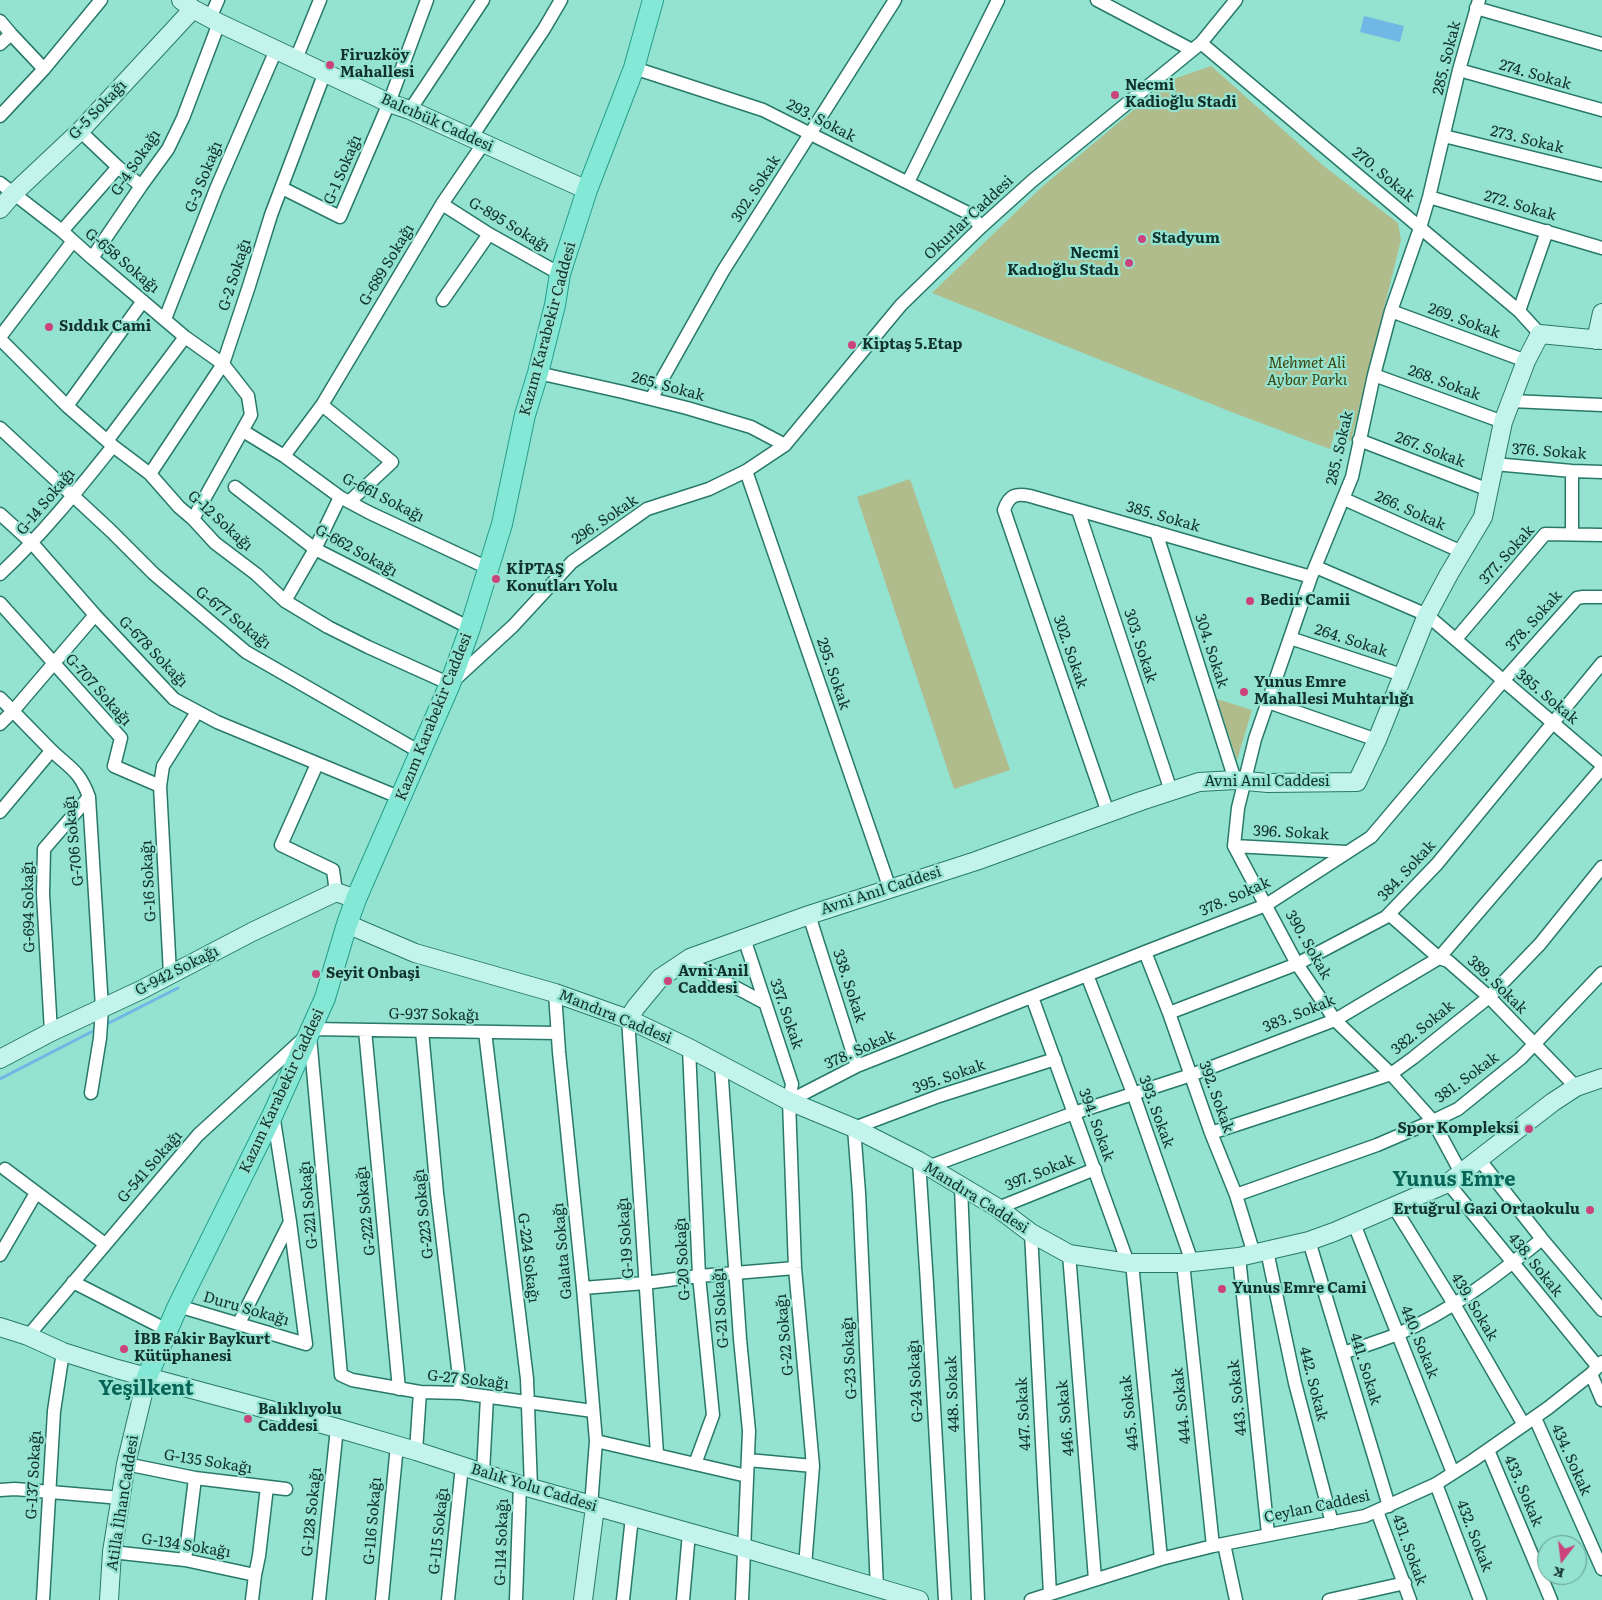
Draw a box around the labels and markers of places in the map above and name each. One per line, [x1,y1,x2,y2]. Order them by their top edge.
place label: Firuzköy Mahallesi [340,47,414,82]
marker: Firuzköy Mahallesi [324,59,336,71]
place label: Necmi Kadioğlu Stadi [1125,77,1237,112]
marker: Necmi Kadioğlu Stadi [1109,89,1121,101]
place label: Stadyum [1152,230,1220,248]
marker: Stadyum [1136,233,1148,245]
place label: Necmi Kadıoğlu Stadı [1007,245,1119,280]
marker: Necmi Kadıoğlu Stadı [1123,257,1135,269]
place label: Sıddık Cami [59,318,151,336]
marker: Sıddık Cami [43,321,55,333]
place label: Kiptaş 5.Etap [862,336,962,354]
marker: Kiptaş 5.Etap [846,339,858,351]
place label: KİPTAŞ Konutları Yolu [506,561,618,596]
marker: KİPTAŞ Konutları Yolu [490,573,502,585]
place label: Bedir Camii [1260,592,1350,610]
marker: Bedir Camii [1244,595,1256,607]
place label: Yunus Emre Mahallesi Muhtarlığı [1254,674,1414,709]
marker: Yunus Emre Mahallesi Muhtarlığı [1238,686,1250,698]
place label: Avni Anil Caddesi [678,963,749,998]
place label: Seyit Onbaşi [326,965,420,983]
marker: Seyit Onbaşi [310,968,322,980]
marker: Avni Anil Caddesi [662,975,674,987]
place label: Spor Kompleksi [1397,1120,1519,1138]
marker: Spor Kompleksi [1523,1123,1535,1135]
place label: Ertuğrul Gazi Ortaokulu [1393,1201,1580,1219]
marker: Ertuğrul Gazi Ortaokulu [1584,1204,1596,1216]
place label: Yunus Emre Cami [1232,1280,1367,1298]
marker: Yunus Emre Cami [1216,1283,1228,1295]
place label: İBB Fakir Baykurt Kütüphanesi [134,1331,270,1366]
marker: İBB Fakir Baykurt Kütüphanesi [118,1343,130,1355]
place label: Balıklıyolu Caddesi [258,1401,342,1436]
marker: Balıklıyolu Caddesi [242,1413,254,1425]

